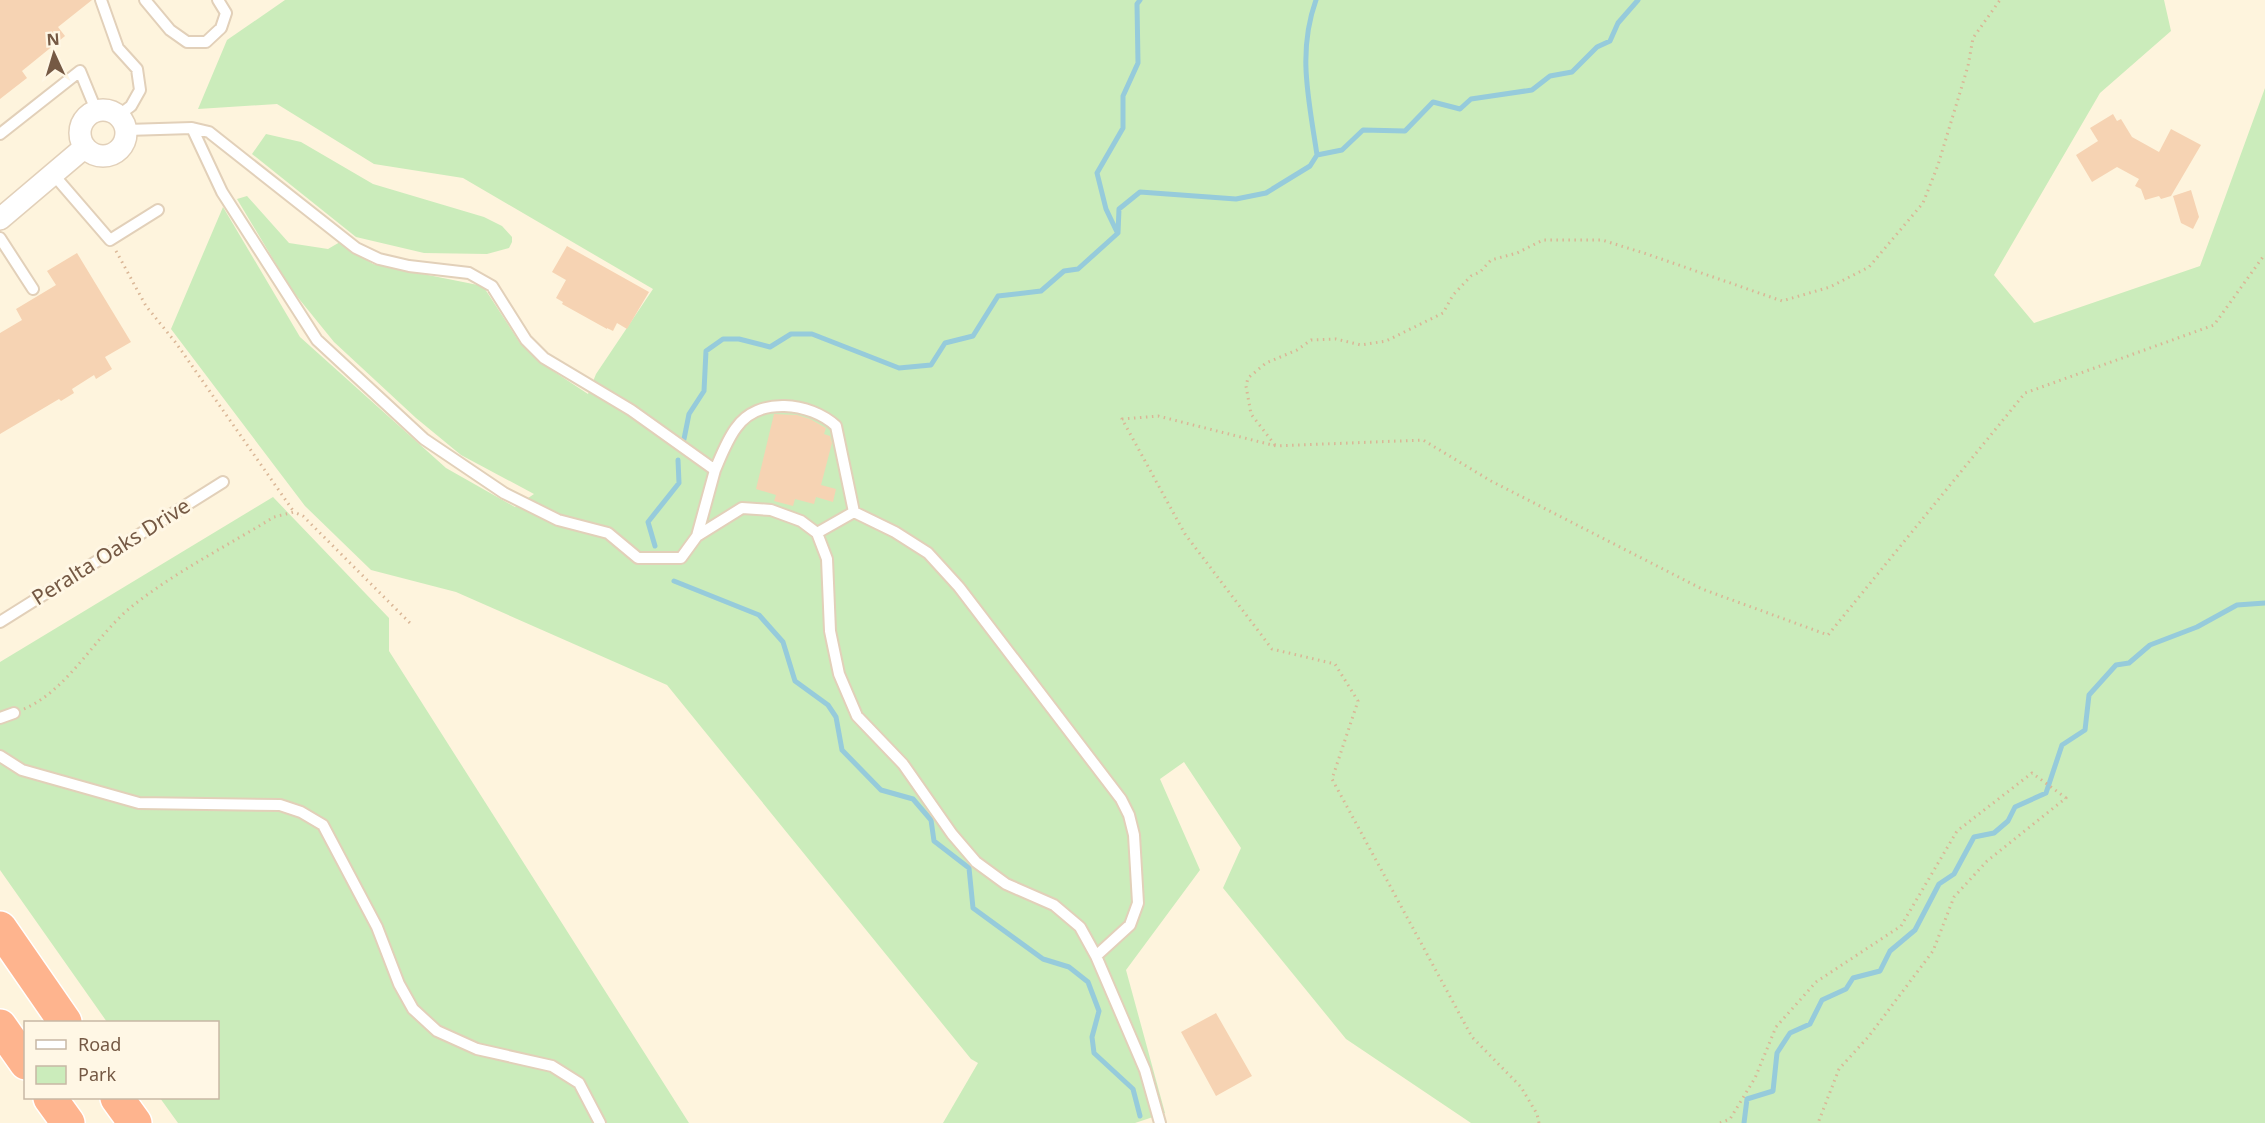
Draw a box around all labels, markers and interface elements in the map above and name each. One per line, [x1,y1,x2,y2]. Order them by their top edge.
north arrow [24,24,84,84]
text: N [46,28,60,50]
street label: Peralta Oaks Drive [26,491,195,611]
legend [24,1021,219,1099]
text: Road [78,1032,121,1056]
text: Park [78,1062,116,1086]

